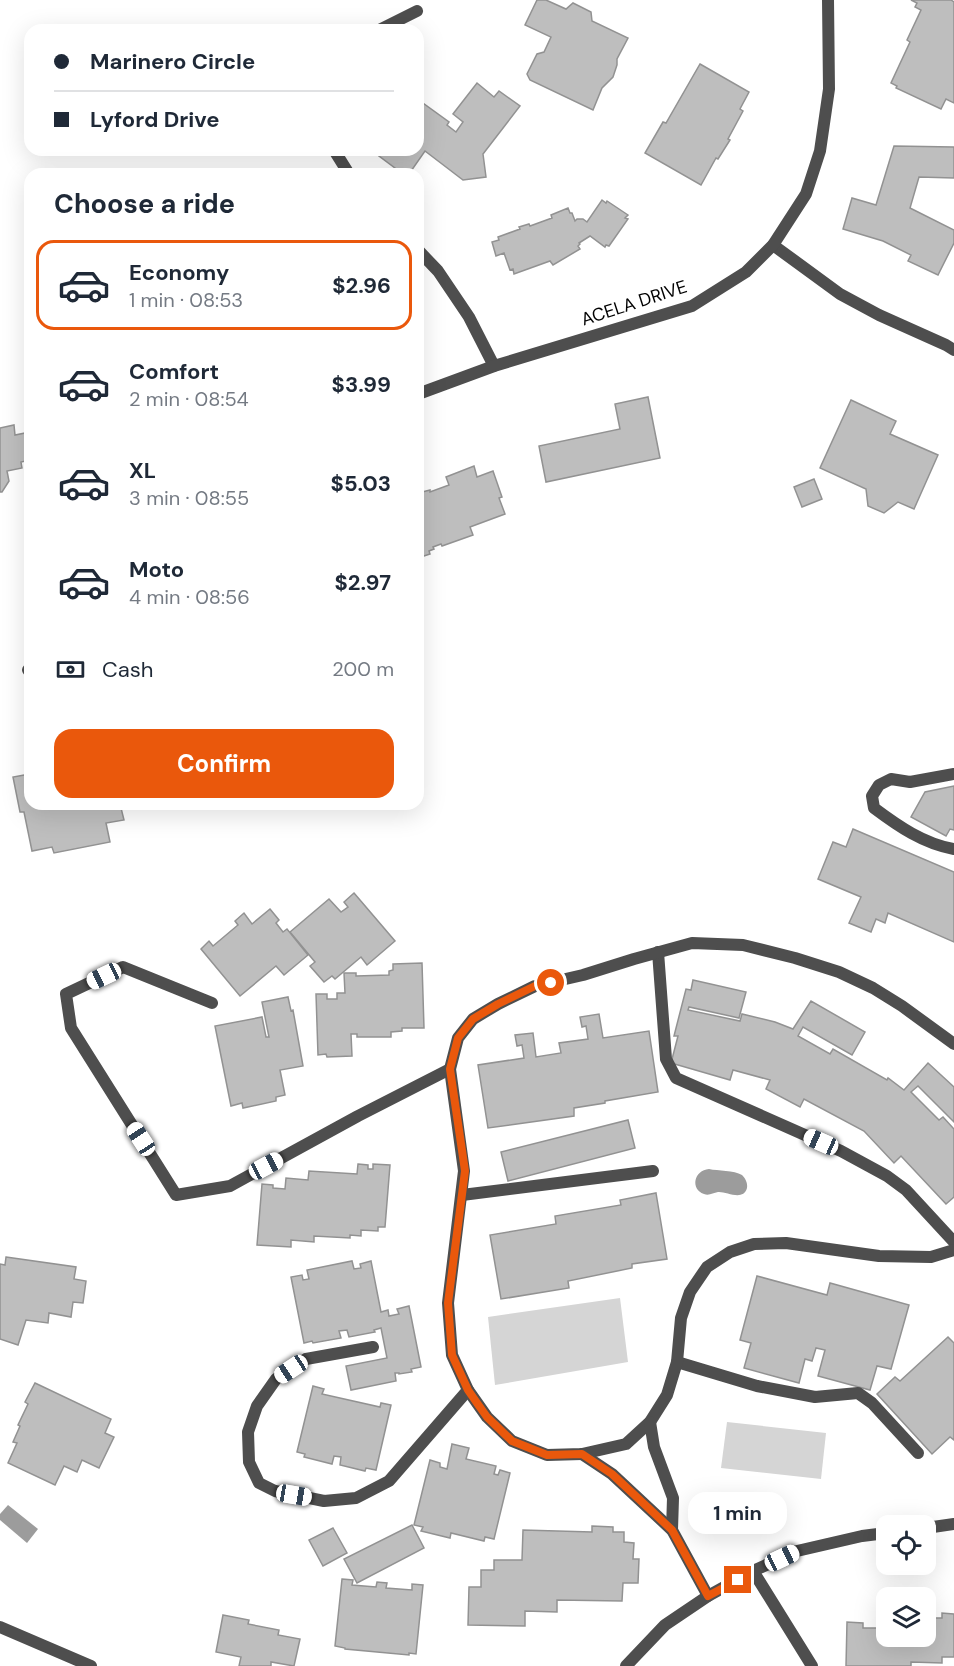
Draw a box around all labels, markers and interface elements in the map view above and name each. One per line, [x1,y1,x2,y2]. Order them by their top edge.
text: Marinero Circle [90,47,255,76]
text: Lyford Drive [90,105,219,134]
text: Choose a ride [54,186,235,221]
icon: car [57,258,111,312]
text: Economy [129,258,229,287]
text: $2.96 [332,271,391,300]
street label: ACELA DRIVE [578,275,690,331]
text: 1 min · 08:53 [129,287,243,313]
icon: car [57,357,111,411]
text: Comfort [129,357,219,386]
text: $3.99 [332,370,391,399]
text: 2 min · 08:54 [129,386,249,412]
icon: car [57,456,111,510]
text: XL [129,456,156,485]
text: $5.03 [331,469,391,498]
text: 3 min · 08:55 [129,485,249,511]
icon: car [57,555,111,609]
text: Moto [129,555,184,584]
text: $2.97 [335,568,391,597]
text: 4 min · 08:56 [129,584,250,610]
icon: cash [54,653,87,686]
text: Cash [102,655,153,684]
text: 200 m [332,656,394,682]
button: Confirm [54,729,394,798]
car [84,960,124,992]
route start [537,969,564,996]
car [124,1119,158,1159]
car [801,1126,841,1158]
car [246,1150,286,1182]
car [271,1352,311,1386]
car [275,1483,313,1507]
callout: 1 min [688,1493,788,1535]
text: 1 min [713,1500,762,1526]
map controls [876,1515,936,1647]
button: locate [876,1515,936,1575]
car [762,1542,802,1574]
route end [724,1566,751,1593]
button: layers [876,1587,936,1647]

